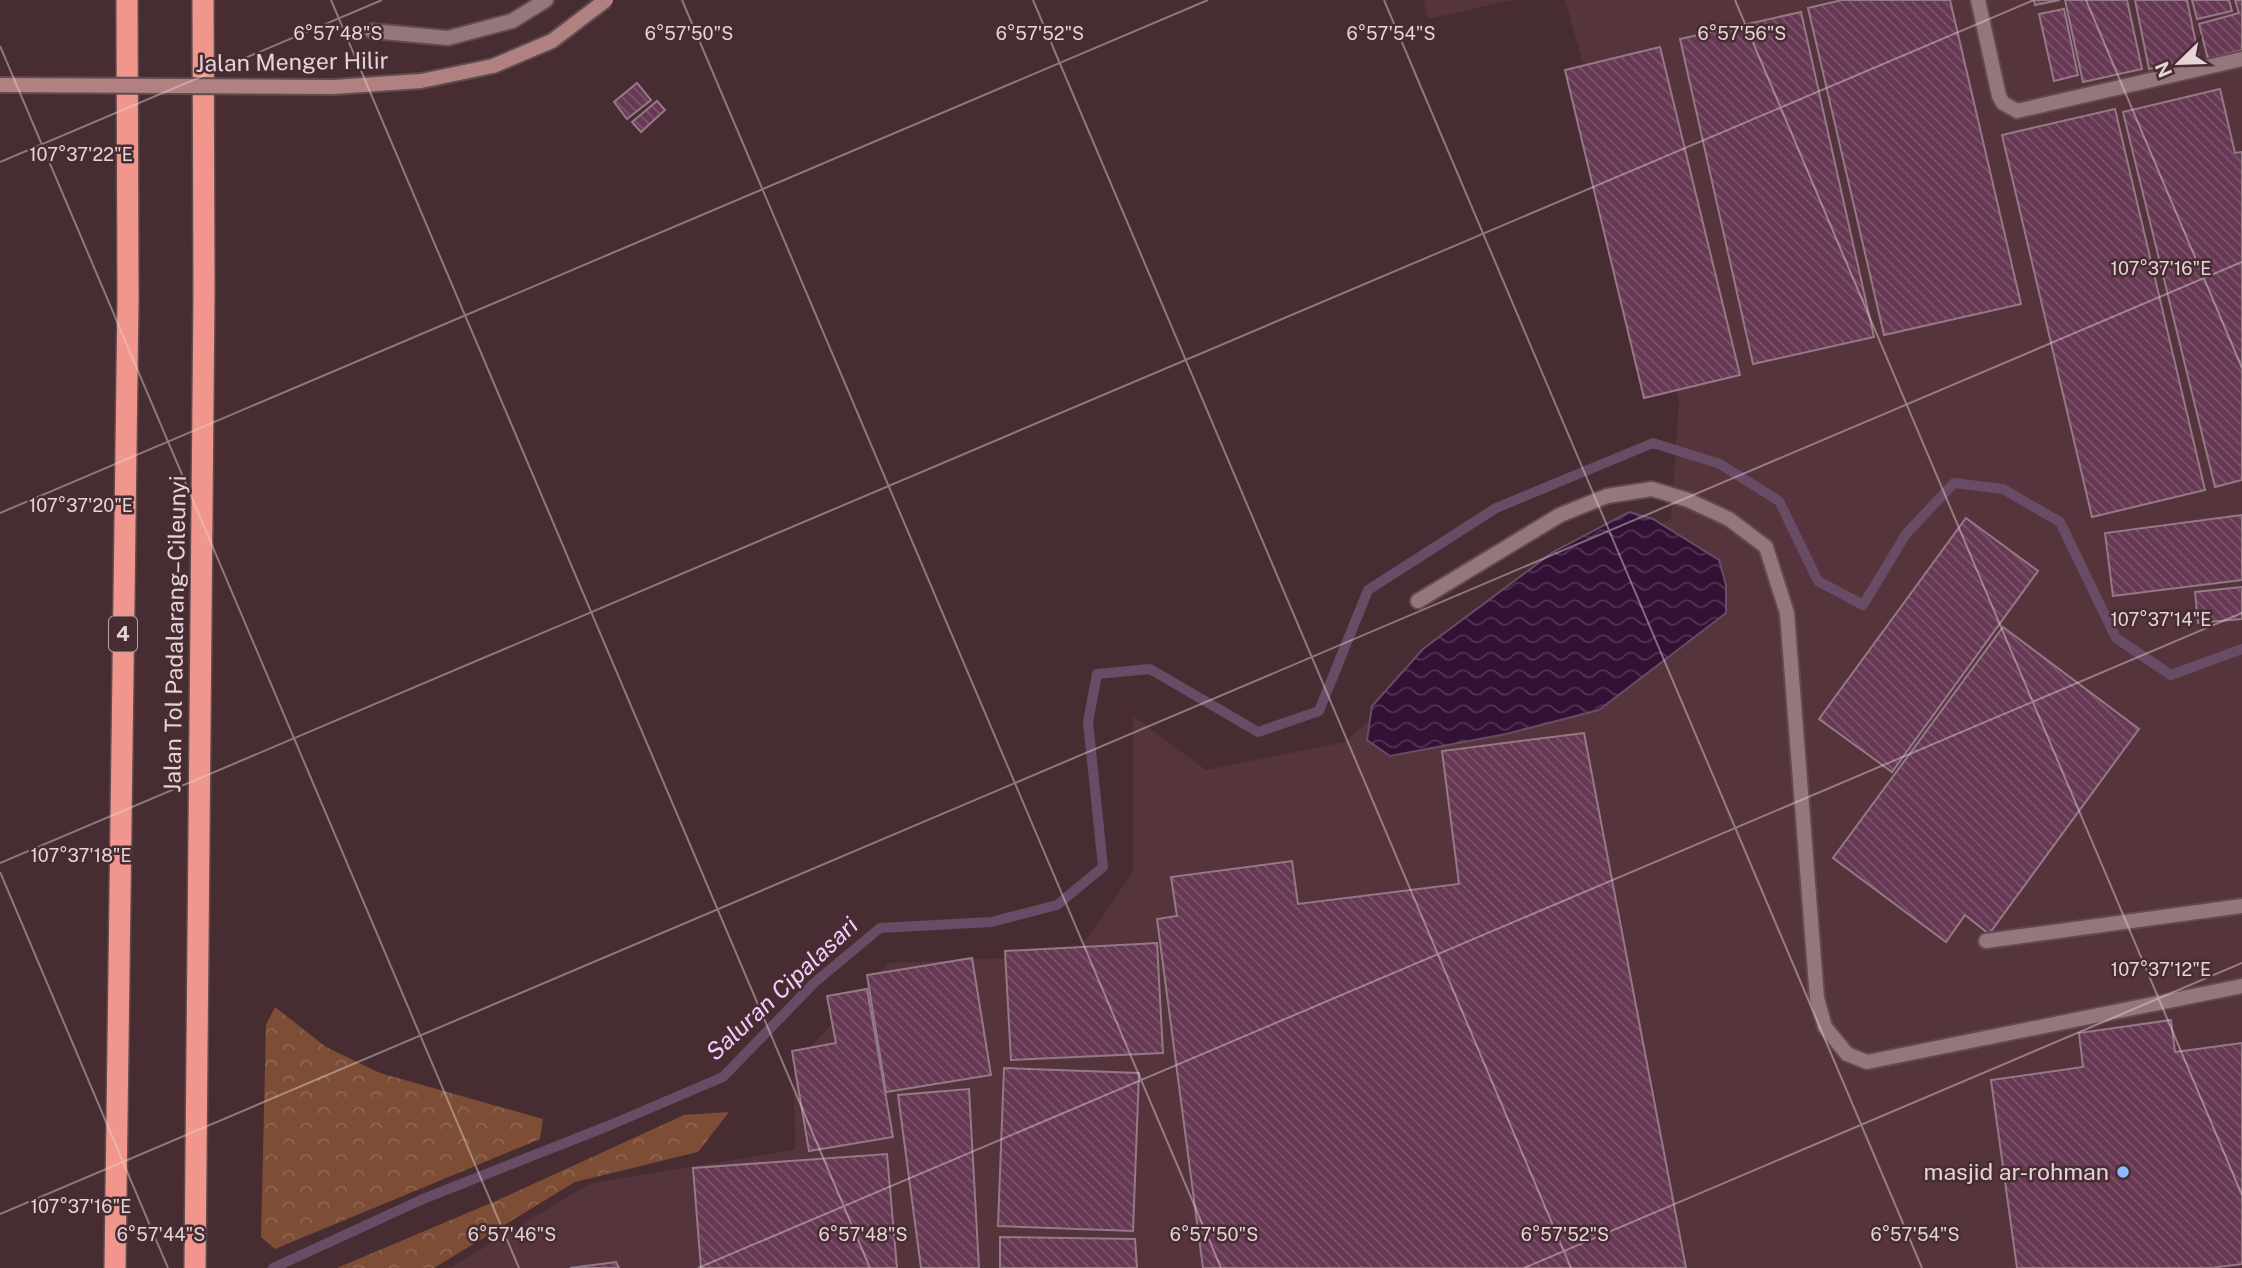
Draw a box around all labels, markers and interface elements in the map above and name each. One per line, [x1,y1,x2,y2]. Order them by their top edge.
text: 6°57'48"S [293,23,383,44]
text: 6°57'50"S [645,23,733,44]
text: 6°57'52"S [996,23,1084,44]
text: 6°57'54"S [1347,23,1435,44]
text: 6°57'56"S [1698,23,1786,44]
north arrow [2144,28,2214,98]
street label: Jalan Menger Hilir [195,46,389,77]
text: N [2150,59,2176,81]
text: 107°37'22"E [29,144,133,165]
text: 107°37'16"E [2111,258,2211,279]
street label: Jalan Tol Padalarang–Cileunyi [158,475,191,793]
text: 107°37'20"E [29,495,133,516]
text: 107°37'14"E [2111,609,2211,630]
road number: 4 [109,616,137,652]
text: 107°37'18"E [30,845,132,866]
water label: Saluran Cipalasari [700,911,863,1066]
text: 107°37'12"E [2111,959,2211,980]
place label: masjid ar-rohman [1924,1158,2109,1185]
marker: masjid ar-rohman [2115,1164,2131,1180]
text: 107°37'16"E [31,1196,131,1217]
text: 6°57'44"S [117,1224,205,1245]
text: 6°57'46"S [468,1224,556,1245]
text: 6°57'48"S [818,1224,908,1245]
text: 6°57'50"S [1170,1224,1258,1245]
text: 6°57'52"S [1521,1224,1609,1245]
text: 6°57'54"S [1871,1224,1959,1245]

